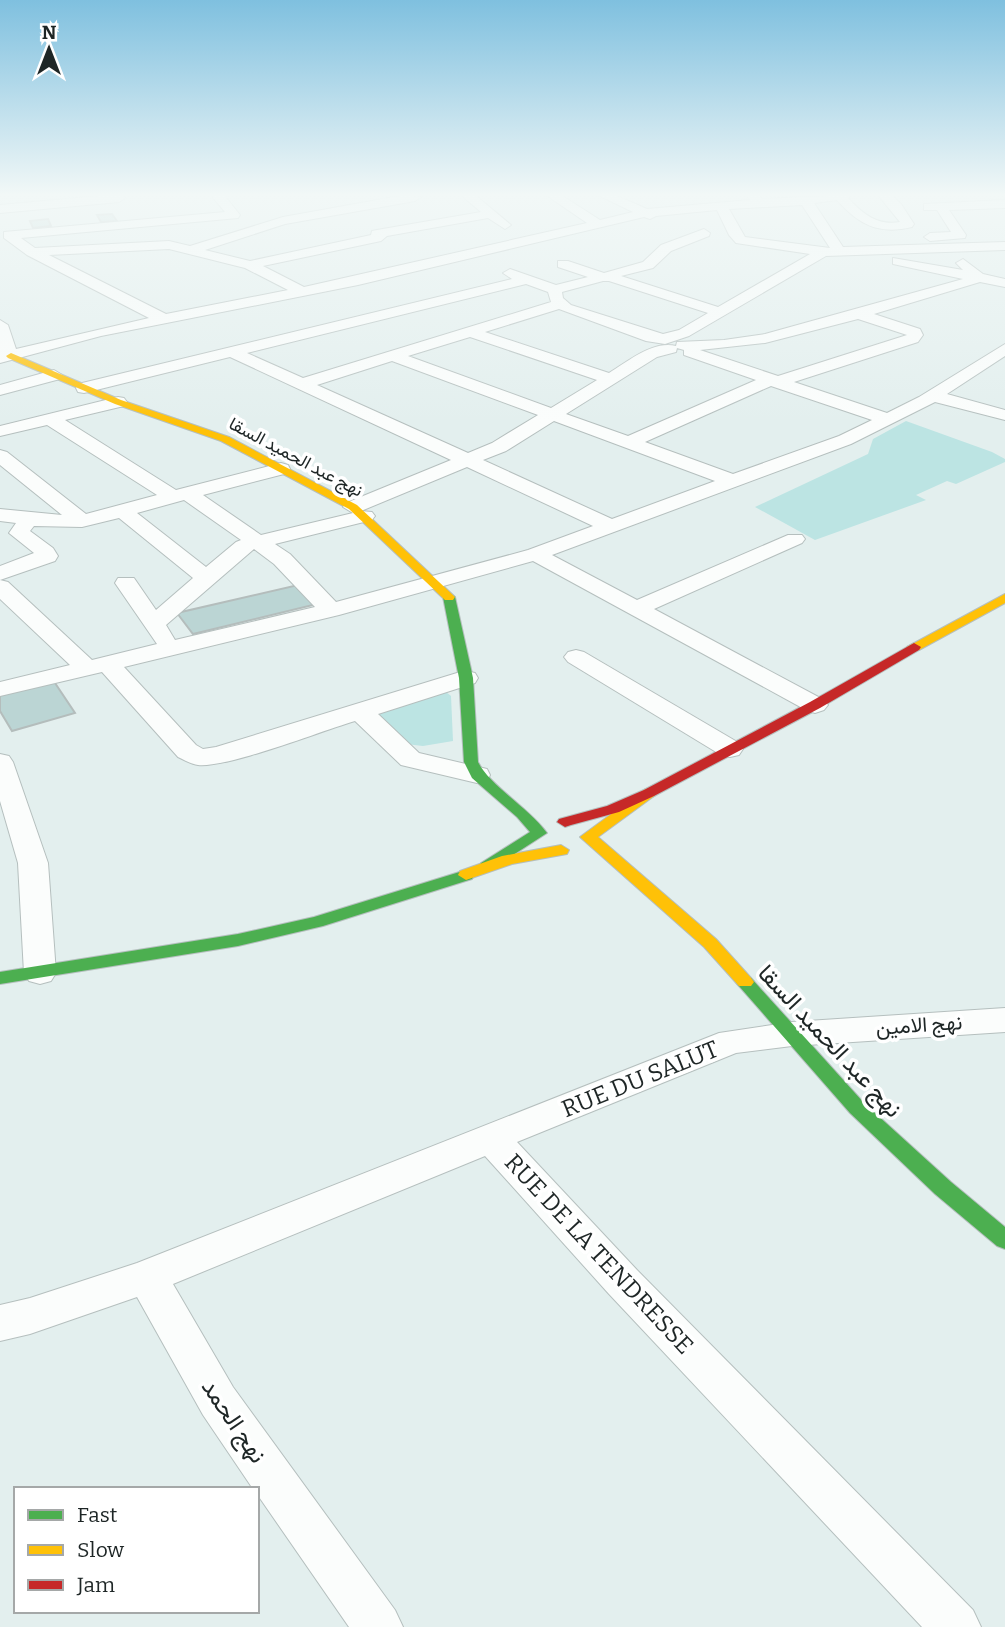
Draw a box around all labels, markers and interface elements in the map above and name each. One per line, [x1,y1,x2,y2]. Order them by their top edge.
north arrow [14,14,84,84]
text: N [42,21,57,44]
street label: نهج عبد الحميد السقا [225,412,367,503]
street label: نهج عبد الحميد السقا [750,959,908,1125]
street label: نهج الامين [875,1009,963,1042]
street label: RUE DU SALUT [557,1035,723,1123]
street label: RUE DE LA TENDRESSE [499,1148,699,1360]
street label: نهج الحمد [193,1374,272,1470]
legend [14,1487,259,1613]
text: Fast [77,1502,118,1528]
text: Slow [77,1537,124,1563]
text: Jam [76,1572,115,1598]

